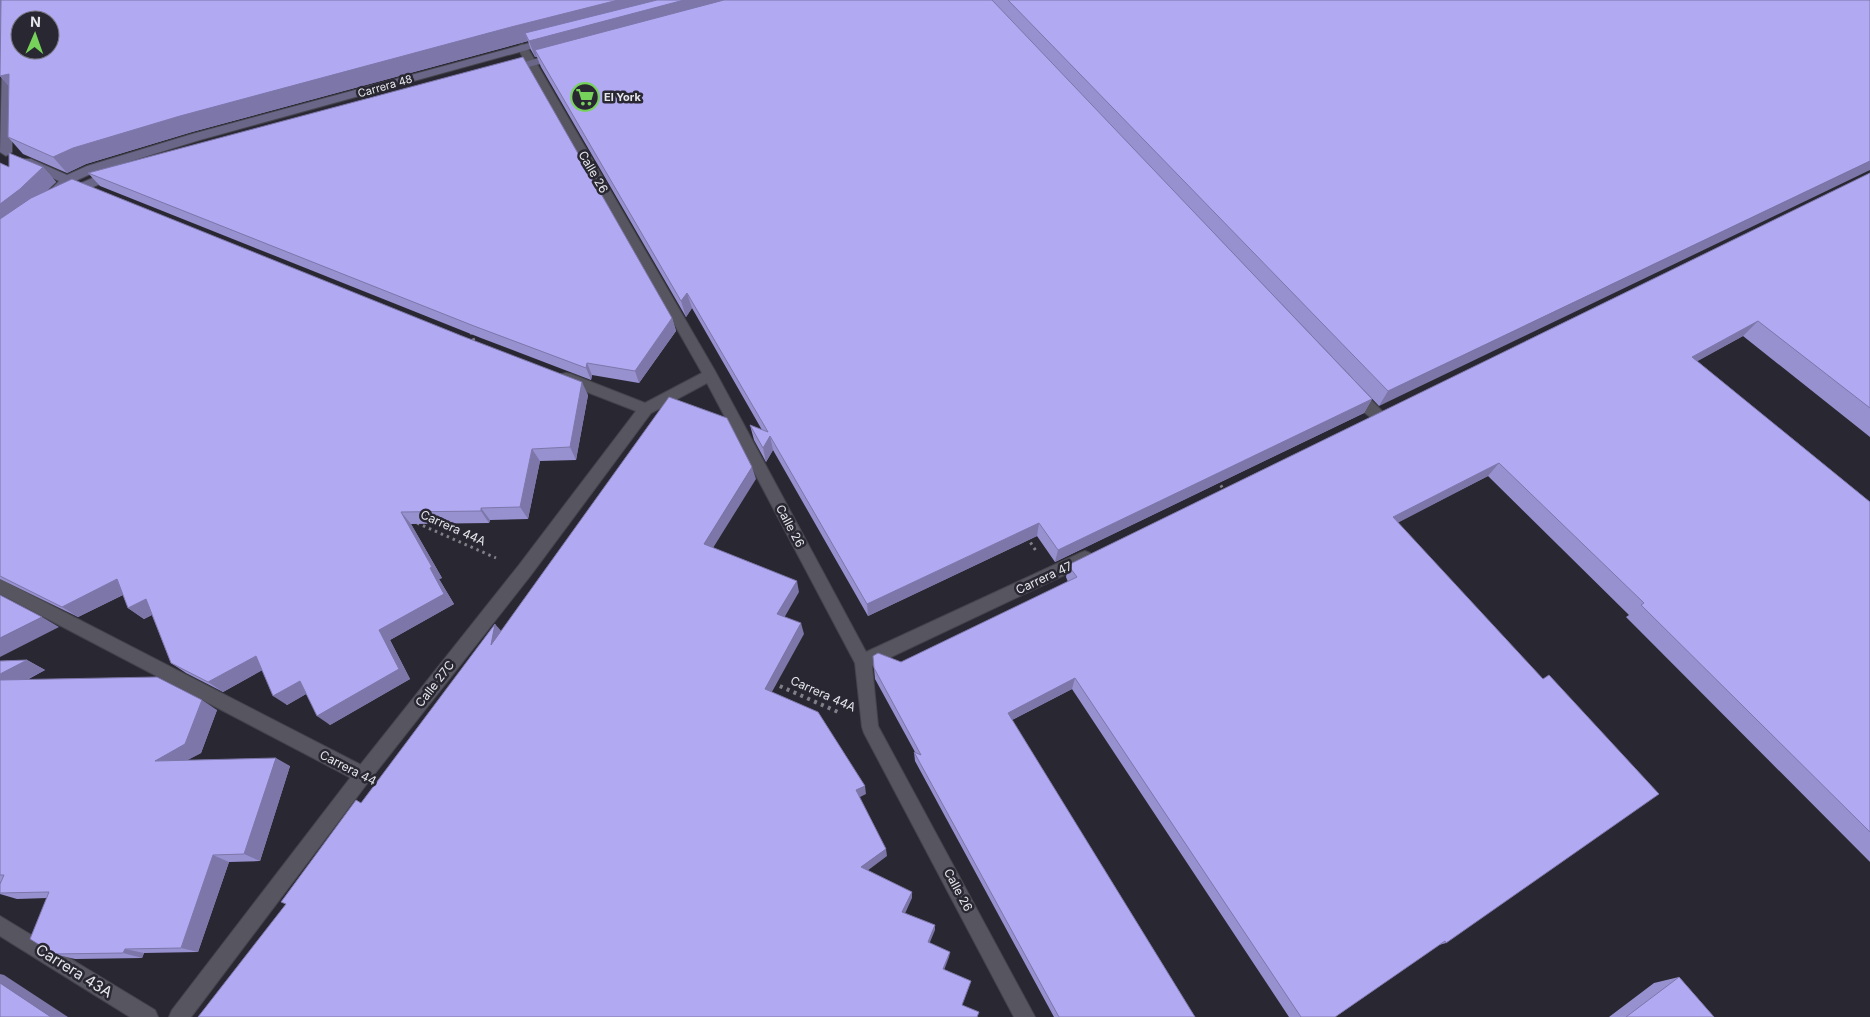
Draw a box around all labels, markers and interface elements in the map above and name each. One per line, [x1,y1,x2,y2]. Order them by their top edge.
north arrow [10,10,60,60]
text: N [30,13,41,30]
street label: Carrera 48 [356,71,414,100]
supermarket icon: El York [570,82,600,112]
place label: El York [604,90,642,104]
street label: Calle 26 [575,148,612,196]
street label: Calle 26 [773,502,808,550]
street label: Carrera 44A [418,506,488,549]
street label: Carrera 47 [1013,558,1075,597]
street label: Calle 27C [412,657,457,710]
street label: Carrera 44A [788,672,858,715]
street label: Carrera 44 [317,747,379,788]
street label: Calle 26 [941,866,976,914]
street label: Carrera 43A [32,939,116,1002]

